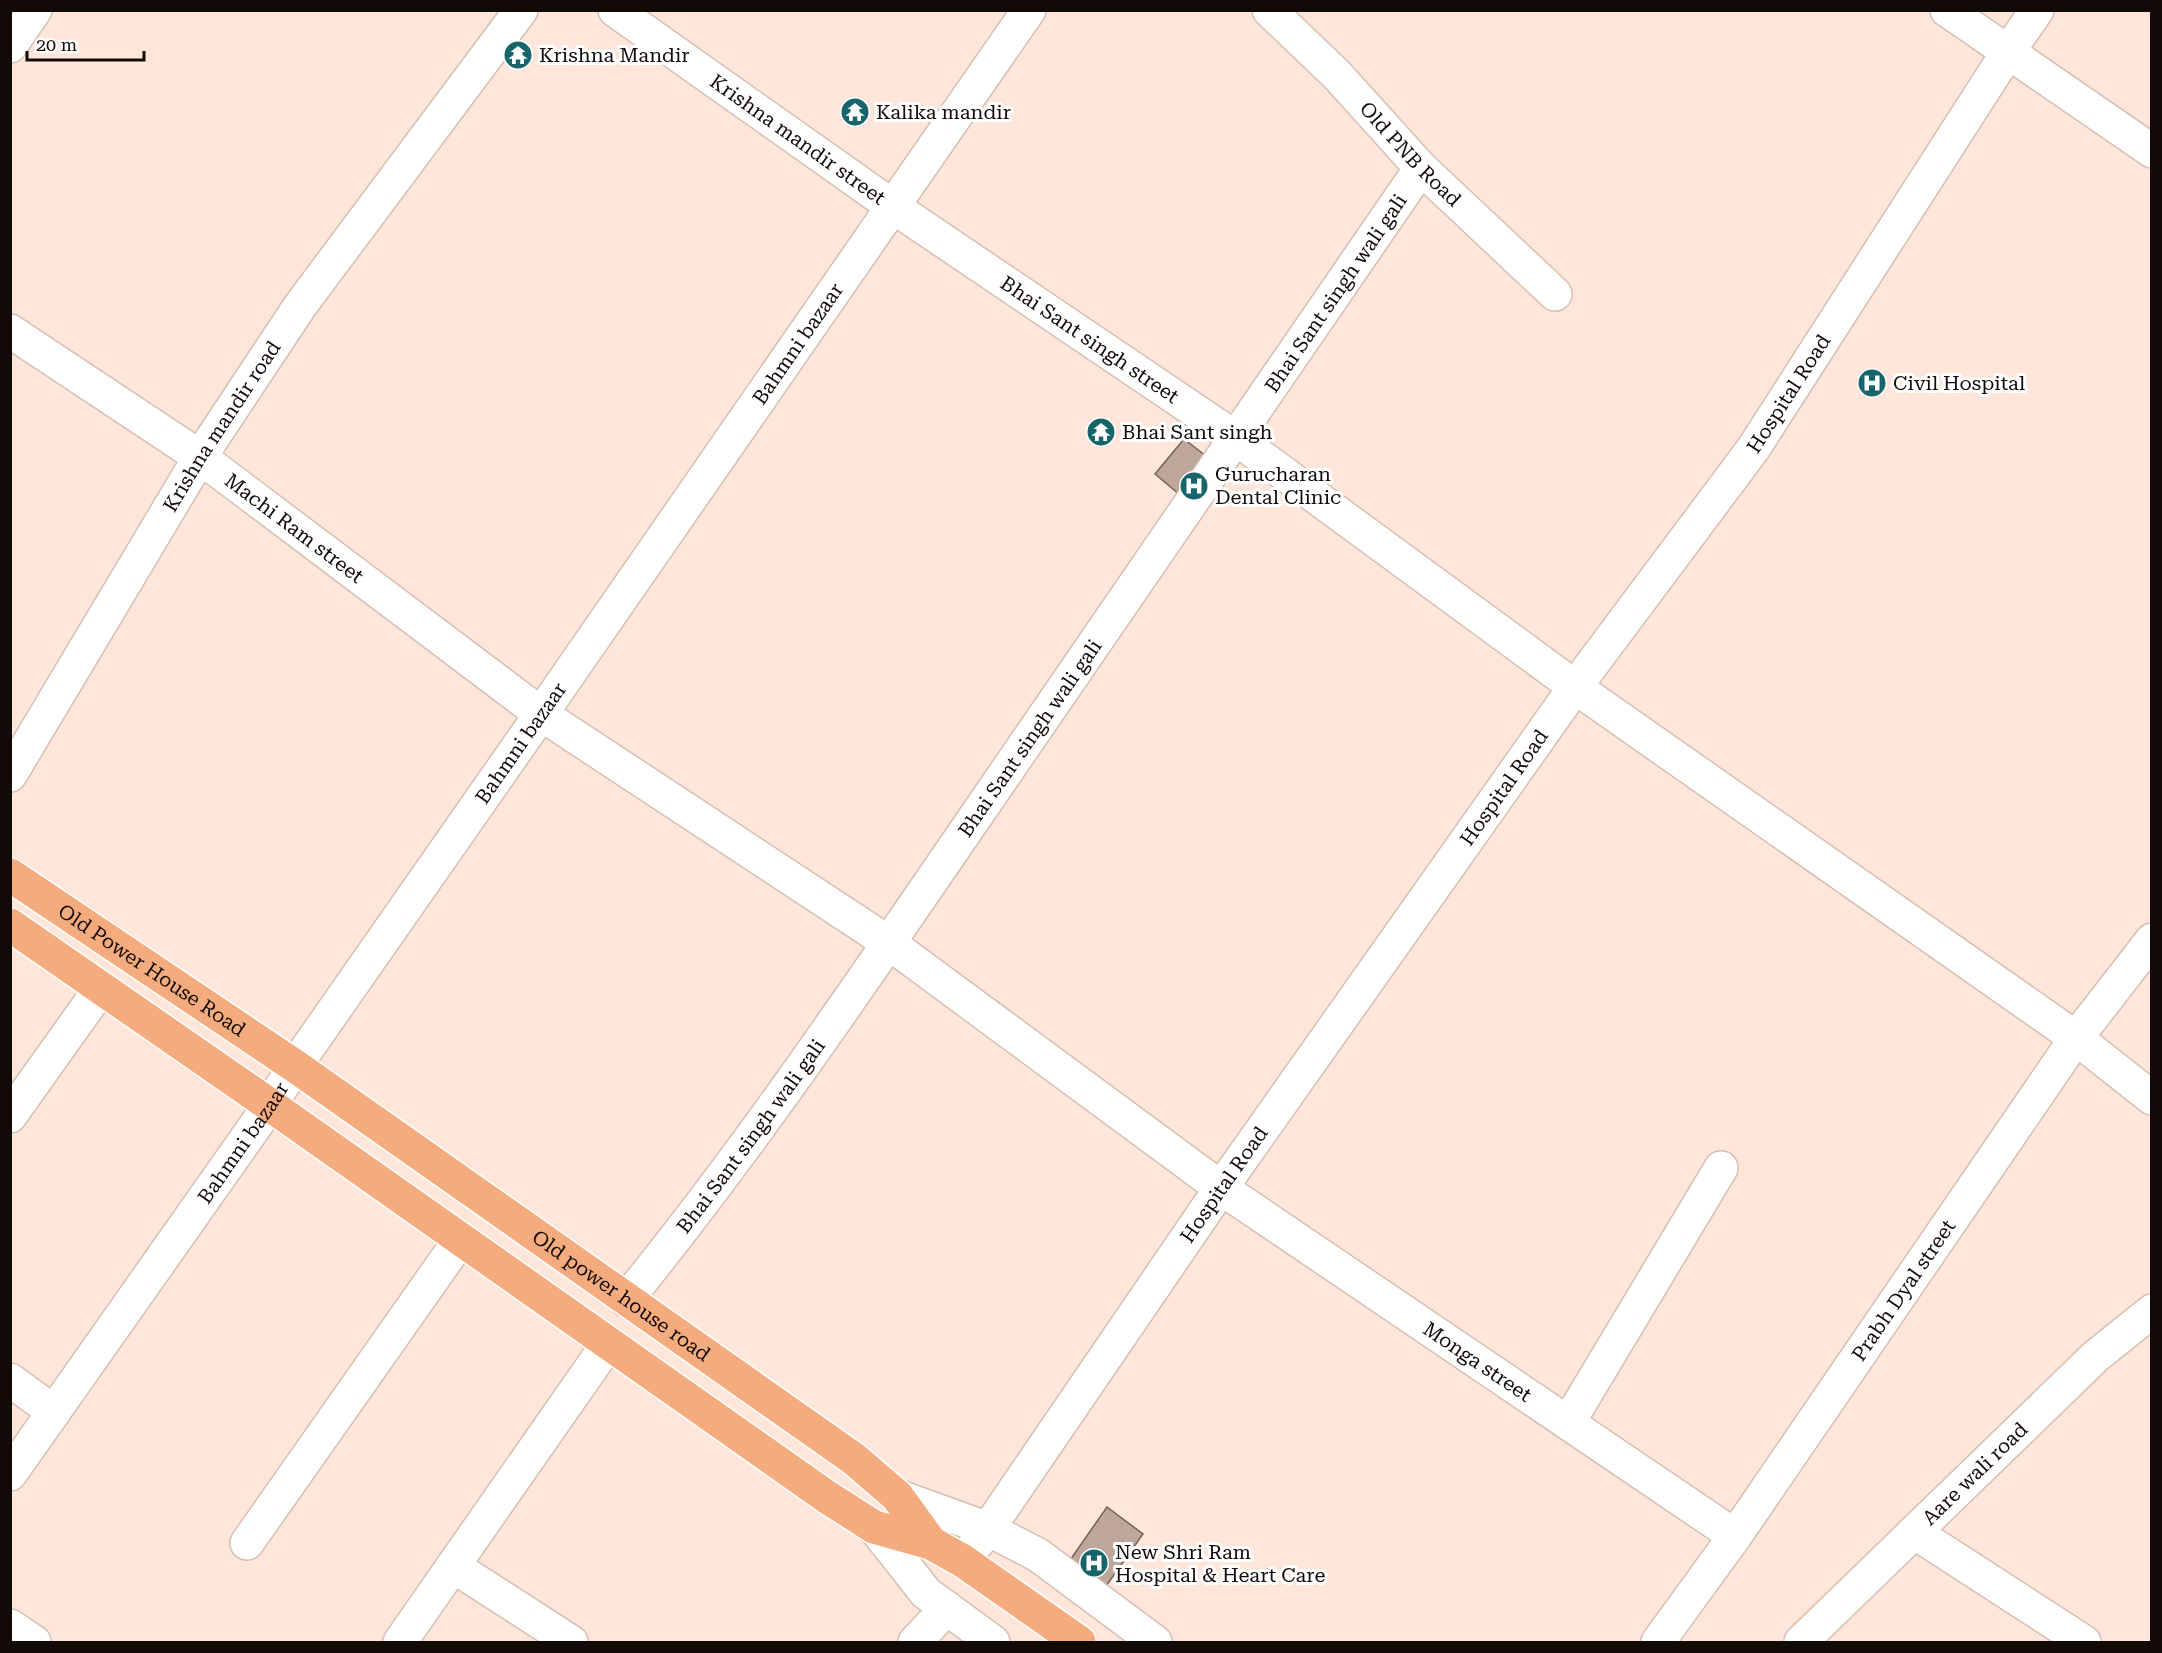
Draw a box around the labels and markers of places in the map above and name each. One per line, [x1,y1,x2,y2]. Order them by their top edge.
temple icon: Krishna Mandir [502,39,534,71]
place label: Krishna Mandir [539,43,690,67]
temple icon: Kalika mandir [839,96,871,128]
place label: Kalika mandir [876,100,1011,124]
hospital icon: Civil Hospital [1856,367,1888,399]
place label: Civil Hospital [1893,371,2025,395]
temple icon: Bhai Sant singh [1085,416,1117,448]
place label: Bhai Sant singh [1122,420,1273,444]
place label: Gurucharan Dental Clinic [1215,462,1341,509]
hospital icon: Gurucharan Dental Clinic [1178,470,1210,502]
place label: New Shri Ram Hospital & Heart Care [1115,1540,1325,1587]
hospital icon: New Shri Ram Hospital & Heart Care [1078,1547,1110,1579]

